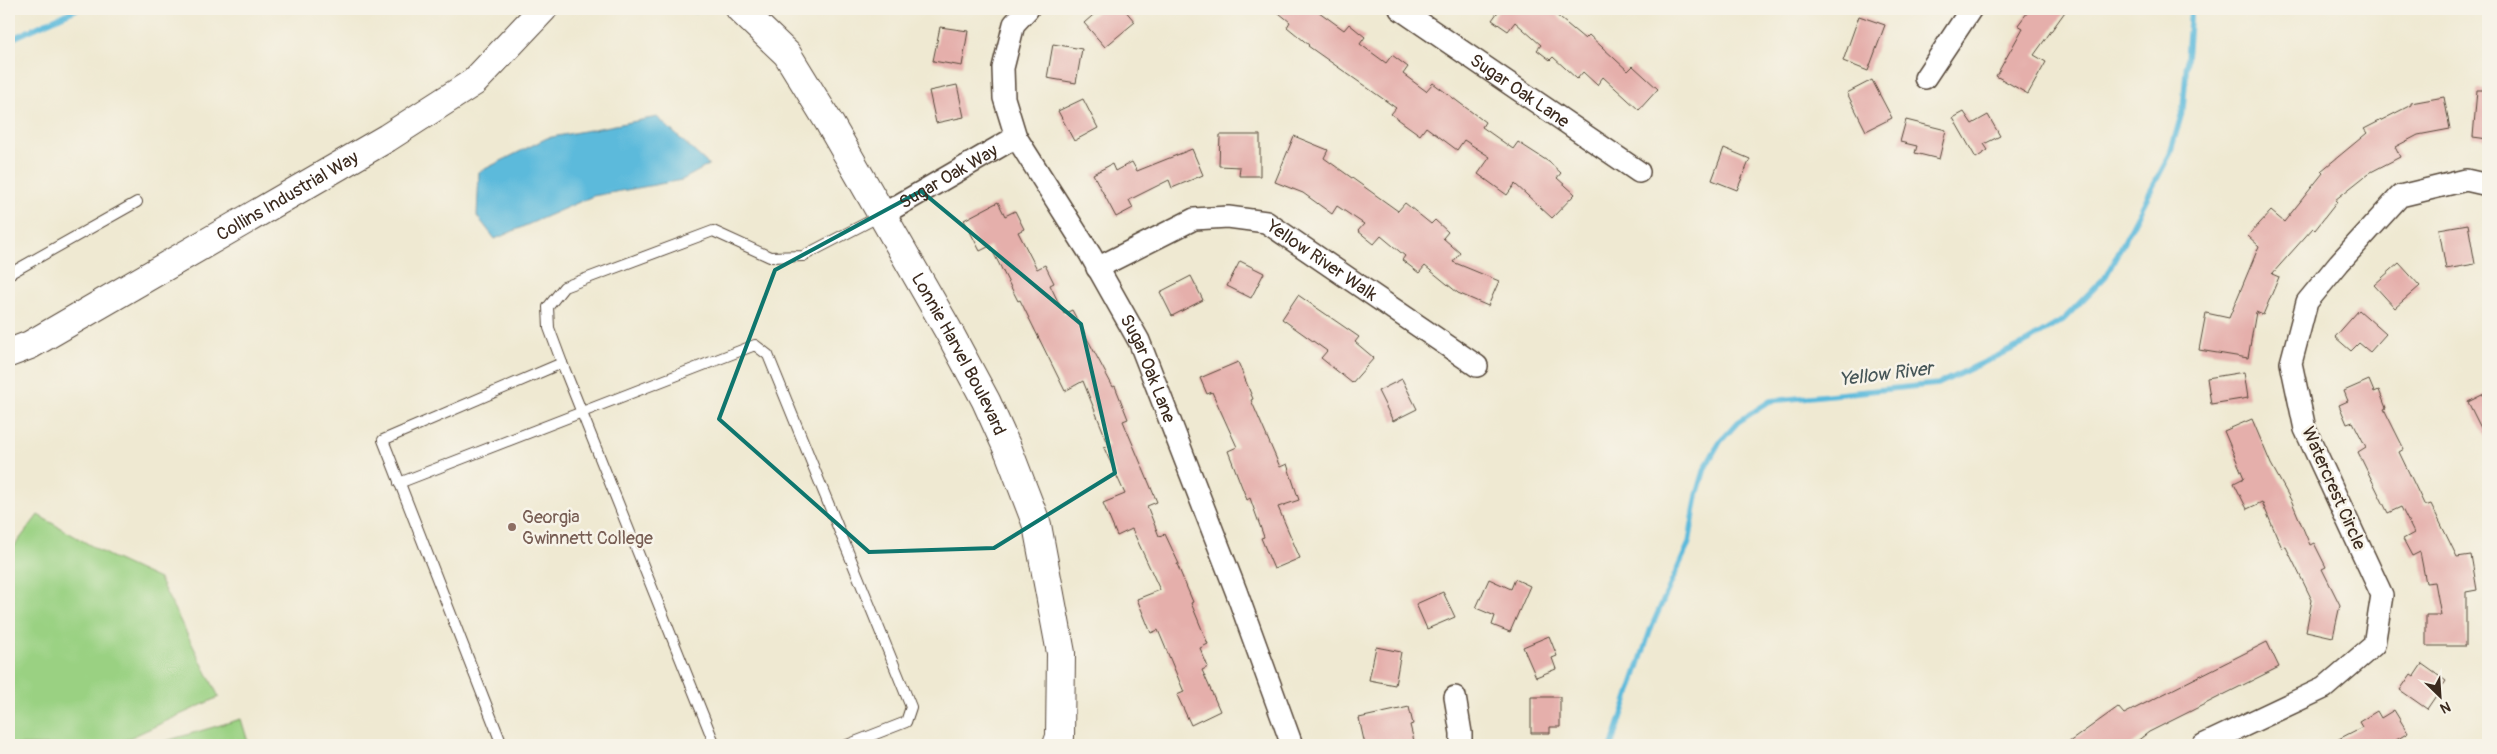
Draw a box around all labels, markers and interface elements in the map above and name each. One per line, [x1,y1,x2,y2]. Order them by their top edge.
street label: Sugar Oak Lane [1465,49,1574,133]
street label: Sugar Oak Way [895,139,1002,214]
street label: Collins Industrial Way [213,146,363,246]
street label: Yellow River Walk [1261,214,1382,307]
street label: Lonnie Harvel Boulevard [906,269,1011,439]
street label: Sugar Oak Lane [1114,311,1181,426]
water label: Yellow River [1838,356,1936,392]
street label: Watercrest Circle [2296,423,2371,553]
place label: Georgia Gwinnett College [522,506,653,550]
marker: Georgia Gwinnett College [506,521,518,533]
north arrow [2414,672,2464,722]
text: N [2437,698,2453,717]

